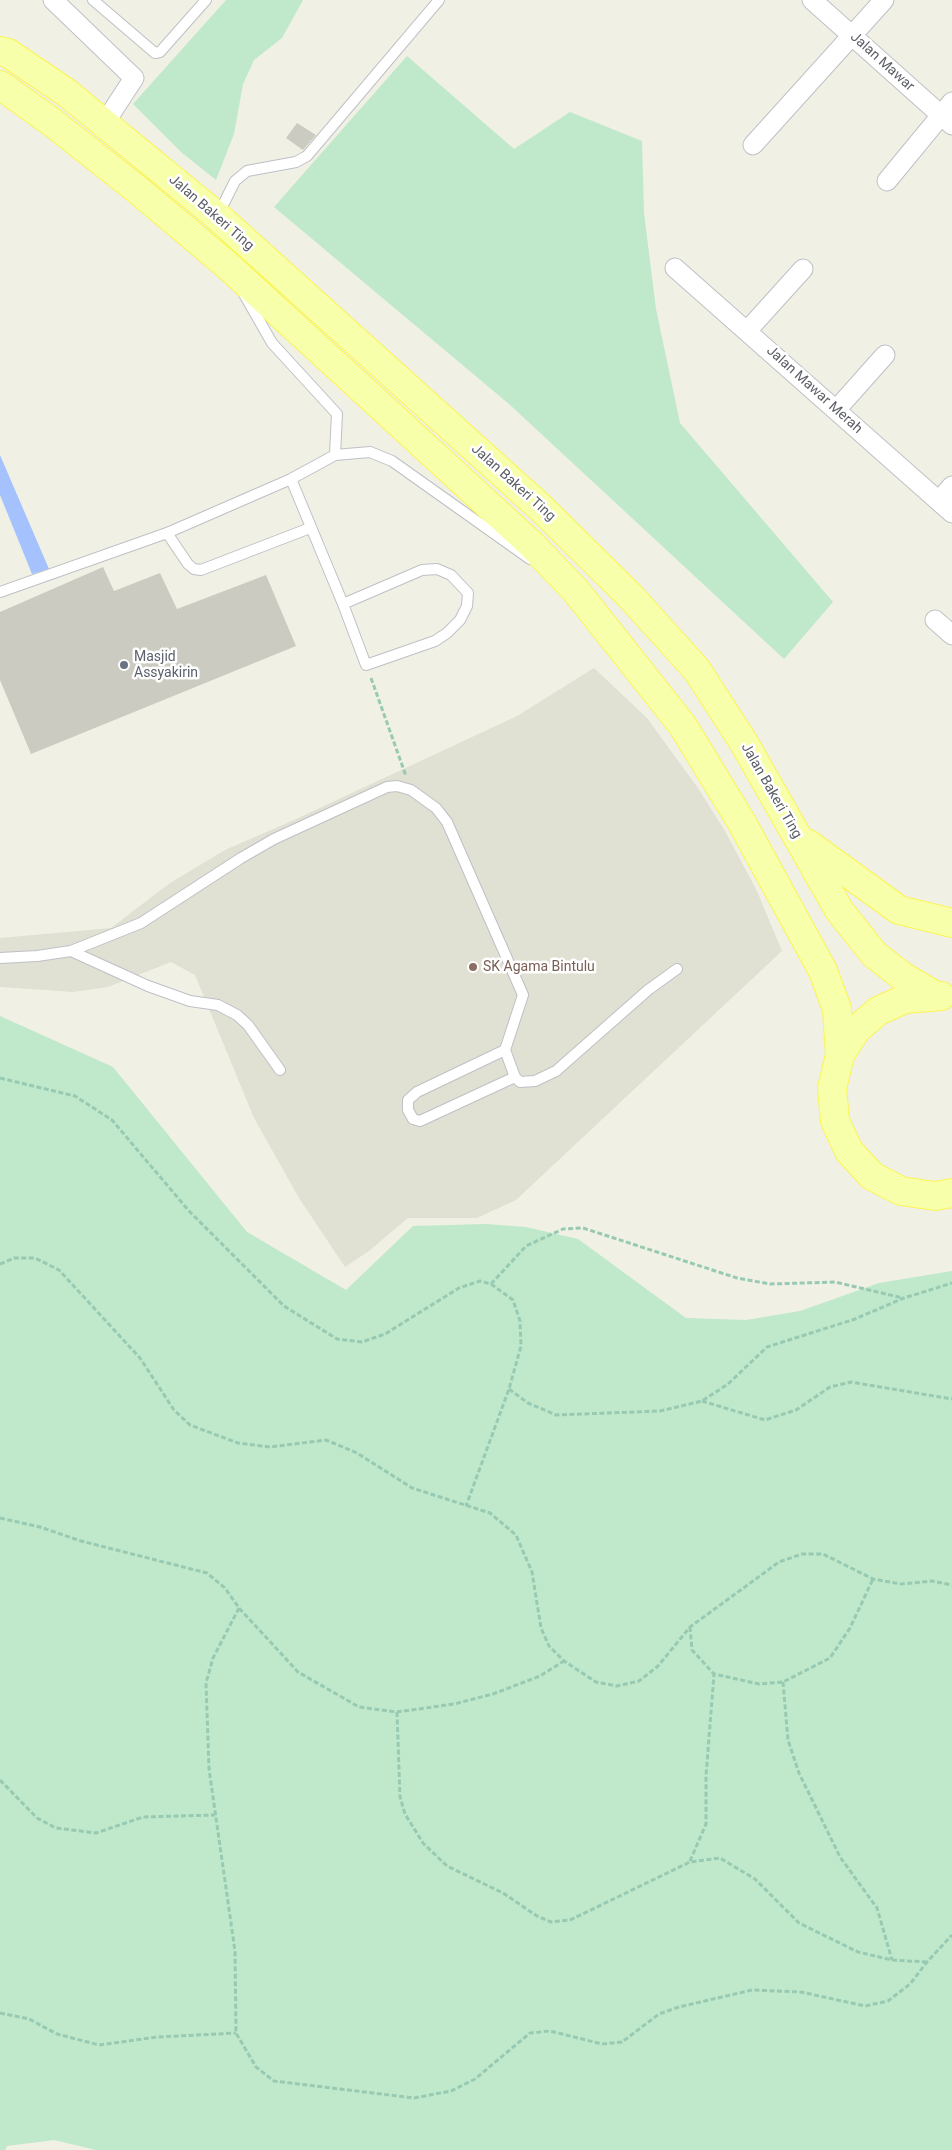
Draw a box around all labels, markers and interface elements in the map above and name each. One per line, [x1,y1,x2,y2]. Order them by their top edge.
street label: Jalan Mawar [847,29,917,95]
street label: Jalan Bakeri Ting [165,171,257,255]
street label: Jalan Mawar Merah [763,343,865,437]
street label: Jalan Bakeri Ting [468,441,558,525]
place label: Masjid Assyakirin [134,649,198,682]
marker: Masjid Assyakirin [118,659,130,671]
street label: Jalan Bakeri Ting [737,740,805,842]
place label: SK Agama Bintulu [483,959,595,975]
marker: SK Agama Bintulu [467,961,479,973]

